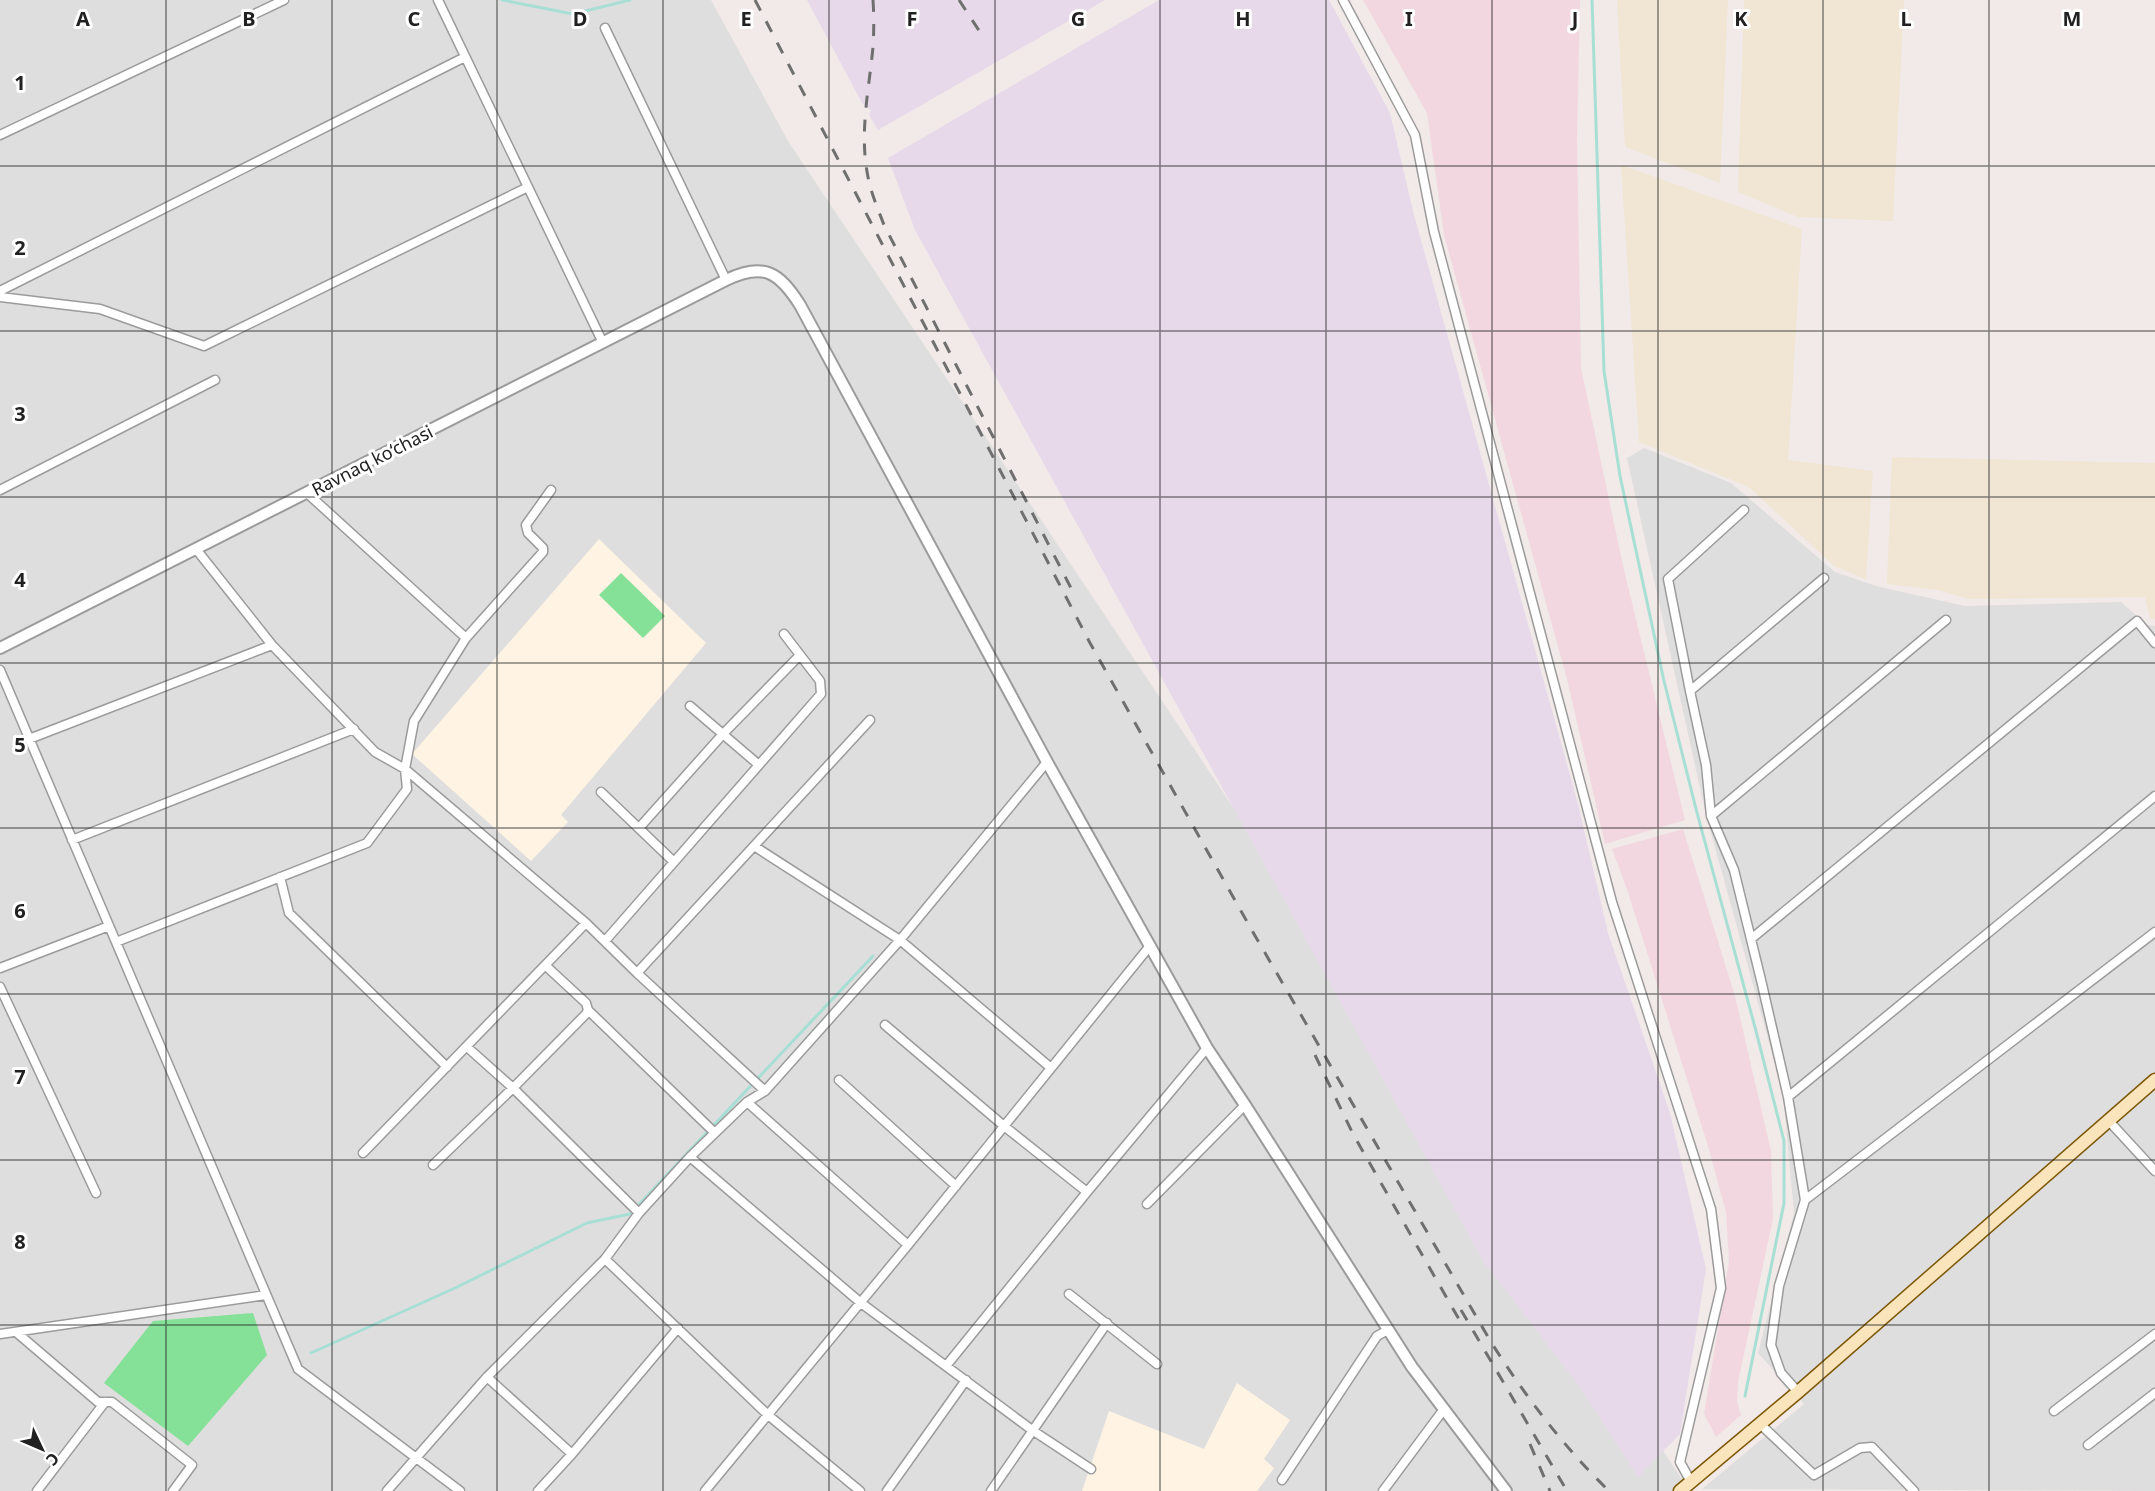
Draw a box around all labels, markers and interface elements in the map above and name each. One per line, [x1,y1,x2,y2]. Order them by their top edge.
text: A [76,5,90,32]
text: B [242,5,256,32]
text: C [408,5,421,32]
text: D [573,5,587,32]
text: E [740,5,752,32]
text: F [907,5,917,32]
text: G [1071,5,1085,32]
text: H [1235,5,1251,32]
text: I [1405,5,1413,32]
text: J [1570,5,1578,32]
text: K [1734,5,1748,32]
text: L [1900,5,1912,32]
text: M [2063,5,2081,32]
text: 1 [14,69,26,96]
text: 2 [14,234,26,261]
text: 3 [14,400,26,427]
street label: Ravnaq ko‘chasi [307,419,437,501]
text: 4 [14,566,26,593]
text: 5 [14,731,26,758]
text: 6 [14,897,26,924]
text: 7 [14,1063,26,1090]
text: 8 [14,1228,26,1255]
north arrow [12,1419,72,1479]
text: С [41,1448,64,1471]

